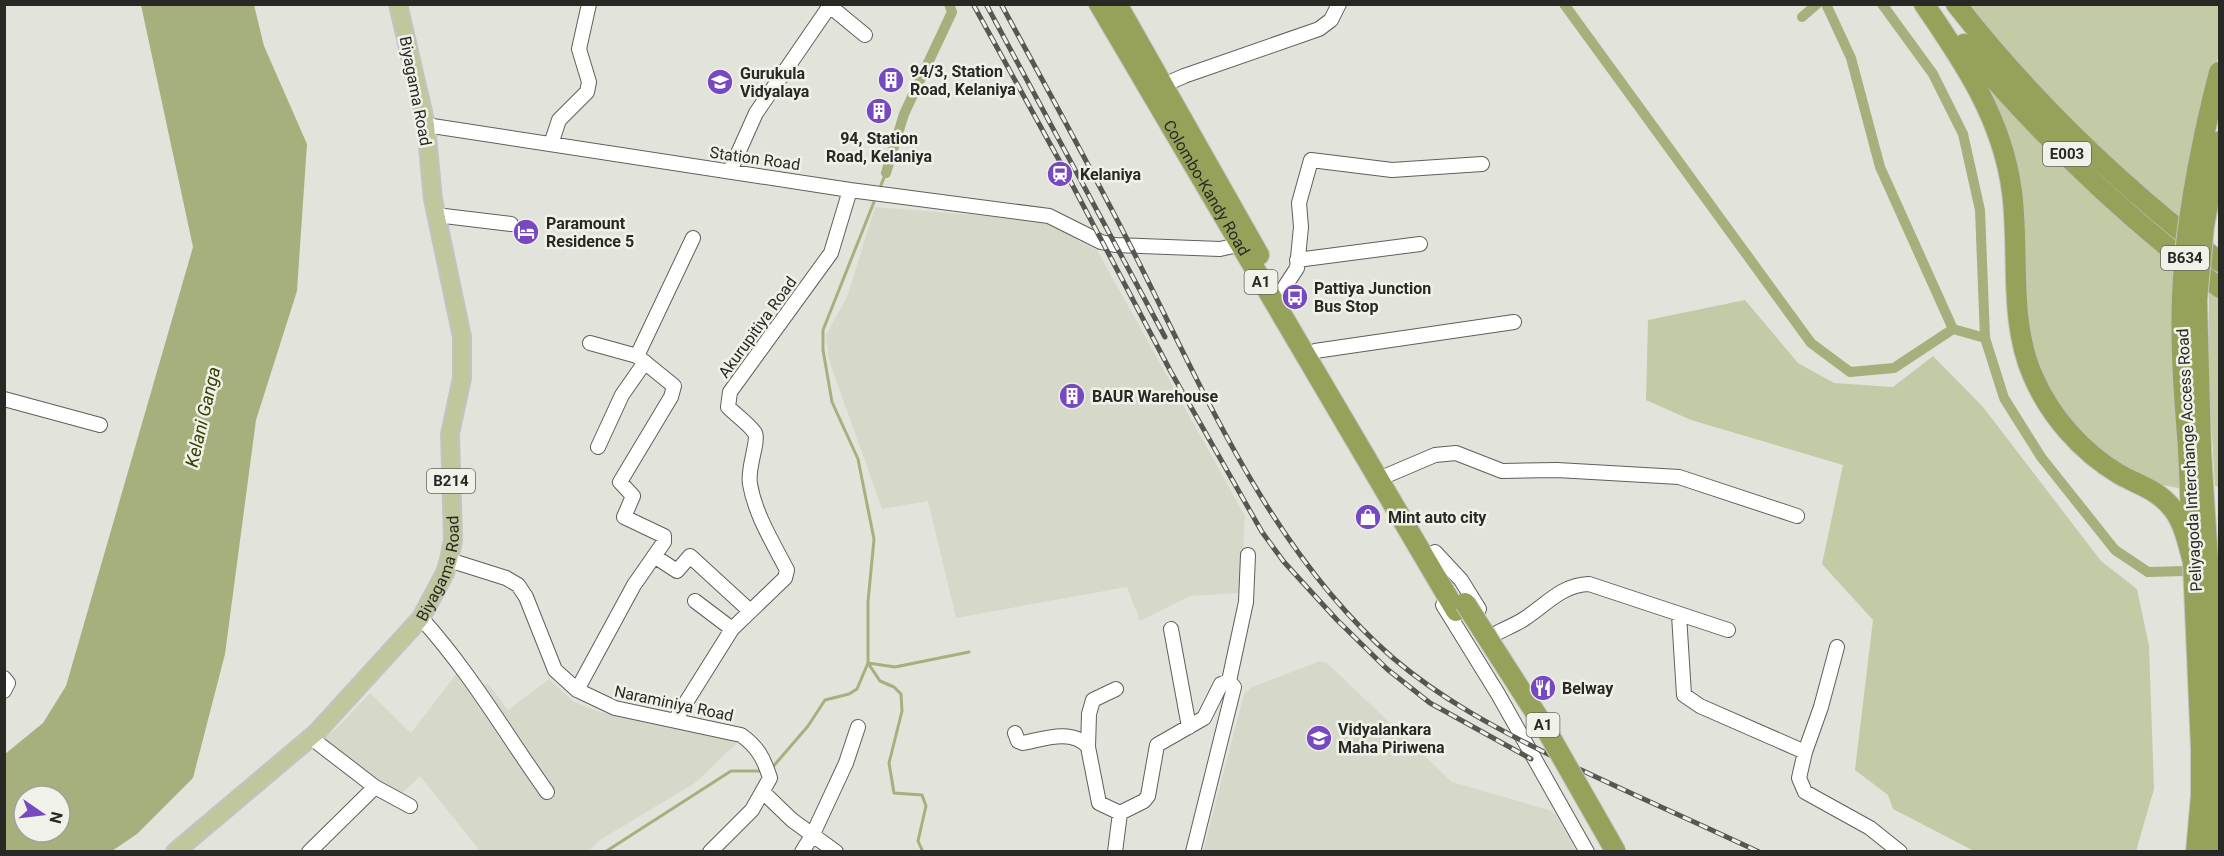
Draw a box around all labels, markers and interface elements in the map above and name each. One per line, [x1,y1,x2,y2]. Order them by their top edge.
street label: Biyagama Road [396,35,435,147]
place label: 94/3, Station Road, Kelaniya [910,62,1016,99]
place label: Gurukula Vidyalaya [740,64,810,101]
building icon: 94/3, Station Road, Kelaniya [876,65,906,95]
school or university icon: Gurukula Vidyalaya [705,67,735,97]
building icon: 94, Station Road, Kelaniya [864,96,894,126]
street label: Colombo-Kandy Road [1159,117,1254,259]
place label: 94, Station Road, Kelaniya [826,129,932,166]
road number: E003 [2043,142,2091,166]
street label: Station Road [708,143,801,174]
station icon: Kelaniya [1045,159,1075,189]
place label: Kelaniya [1080,165,1142,184]
place label: Paramount Residence 5 [546,214,634,251]
hotel icon: Paramount Residence 5 [511,217,541,247]
road number: B634 [2161,246,2209,270]
road number: A1 [1244,270,1278,294]
street label: Akurupitiya Road [714,273,800,382]
place label: Pattiya Junction Bus Stop [1314,279,1431,316]
bus stop icon: Pattiya Junction Bus Stop [1280,282,1310,312]
street label: Peliyagoda Interchange Access Road [2173,328,2206,592]
water label: Kelani Ganga [181,365,224,469]
building icon: BAUR Warehouse [1057,381,1087,411]
place label: BAUR Warehouse [1092,387,1218,406]
road number: B214 [427,469,475,493]
shop icon: Mint auto city [1353,502,1383,532]
place label: Mint auto city [1388,508,1487,527]
street label: Biyagama Road [412,515,463,624]
restaurant icon: Belway [1528,673,1558,703]
place label: Belway [1562,679,1614,698]
street label: Naraminiya Road [613,682,735,725]
road number: A1 [1526,713,1560,737]
place label: Vidyalankara Maha Piriwena [1338,720,1445,757]
school or university icon: Vidyalankara Maha Piriwena [1304,723,1334,753]
north arrow [12,784,72,844]
text: N [45,810,67,825]

